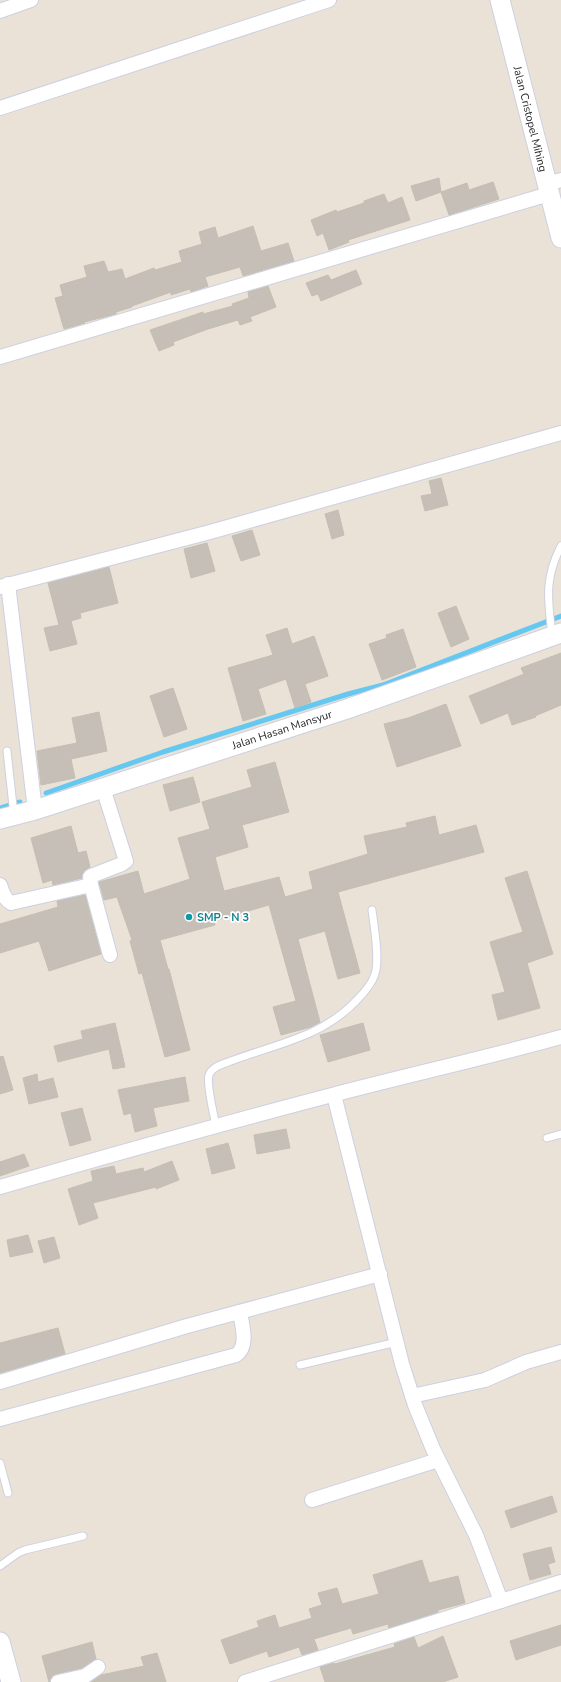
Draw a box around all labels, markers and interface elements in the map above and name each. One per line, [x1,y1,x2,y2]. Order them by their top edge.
street label: Jalan Cristopel Mihing [509,64,550,173]
street label: Jalan Hasan Mansyur [229,707,334,754]
place label: SMP - N 3 [197,910,249,925]
marker: SMP - N 3 [184,912,194,922]

